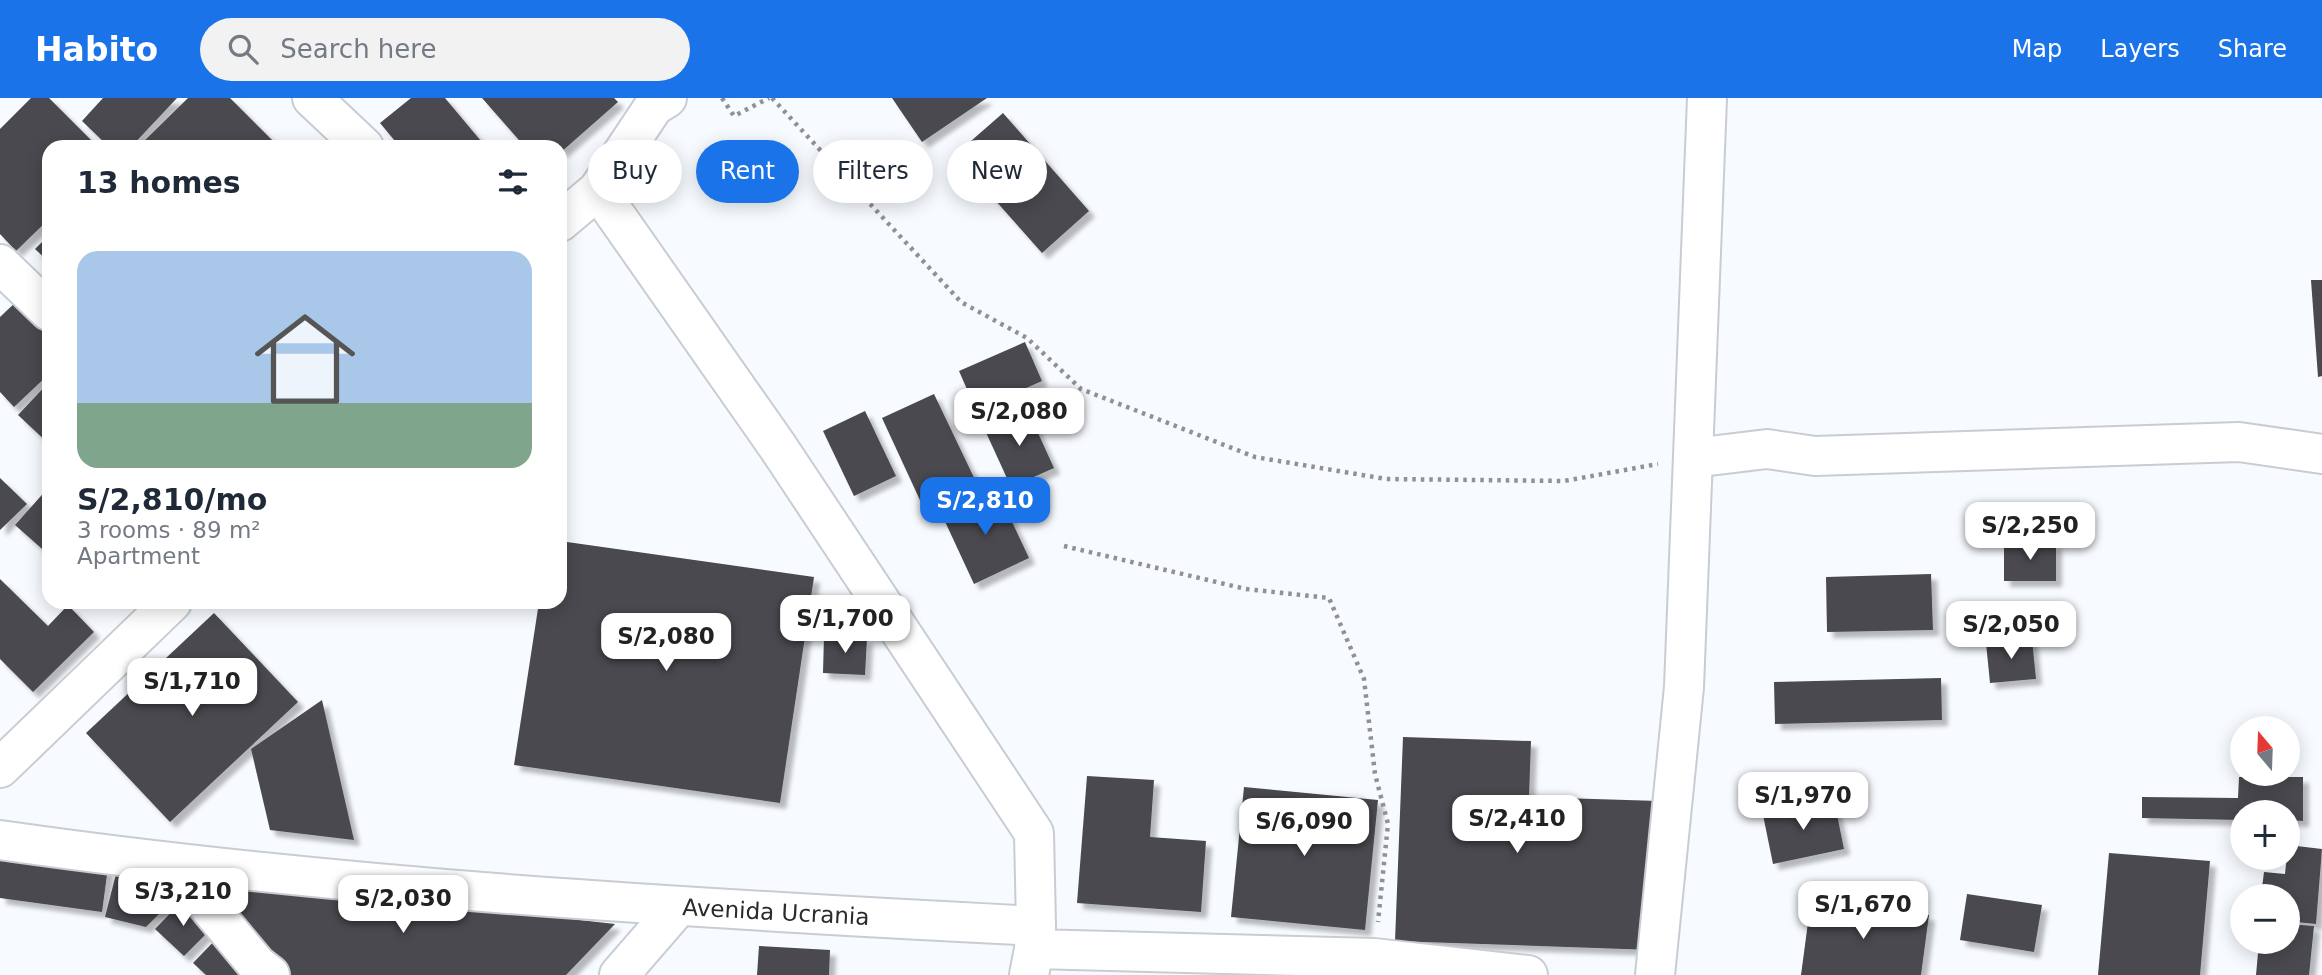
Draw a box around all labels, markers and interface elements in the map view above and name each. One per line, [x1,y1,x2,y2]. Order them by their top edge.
search box [200,18,690,81]
text: Habito [35,30,158,69]
icon: search [224,30,262,68]
text: Search here [280,34,436,64]
text: Map [2012,35,2062,63]
text: Layers [2100,35,2180,63]
text: Share [2218,35,2287,63]
chip: Buy [588,140,682,203]
chip: Rent [696,140,799,203]
chip: Filters [813,140,933,203]
chip: New [947,140,1047,203]
icon: filters [494,163,532,201]
text: 13 homes [77,165,241,200]
icon: home [242,296,368,422]
pin: S/2,080 [954,388,1084,448]
text: S/2,080 [970,398,1068,424]
pin: S/2,810 [920,478,1050,537]
text: S/2,810/mo [77,482,267,517]
text: S/2,810 [936,487,1034,513]
pin: S/2,250 [1965,503,2095,562]
text: S/2,250 [1981,512,2079,538]
text: 3 rooms · 89 m² [77,517,261,543]
text: Apartment [77,543,200,569]
pin: S/1,700 [780,596,910,655]
pin: S/2,050 [1946,602,2076,661]
text: S/1,700 [796,605,894,631]
text: S/2,050 [1962,611,2060,637]
pin: S/2,080 [601,614,731,673]
text: S/2,080 [617,623,715,649]
pin: S/1,710 [127,658,257,718]
text: S/1,710 [143,668,241,694]
north arrow [2230,716,2300,786]
map controls [2230,716,2300,954]
pin: S/1,970 [1738,772,1868,832]
text: S/1,970 [1754,782,1852,808]
pin: S/2,410 [1452,796,1582,855]
pin: S/6,090 [1239,798,1369,858]
button: + [2230,800,2300,870]
text: S/2,410 [1468,805,1566,831]
text: S/6,090 [1255,808,1353,834]
pin: S/3,210 [118,868,248,928]
pin: S/2,030 [338,876,468,935]
text: S/3,210 [134,878,232,904]
pin: S/1,670 [1798,882,1928,941]
button: − [2230,884,2300,954]
text: S/2,030 [354,885,452,911]
text: S/1,670 [1814,891,1912,917]
street label: Avenida Ucrania [682,894,870,930]

